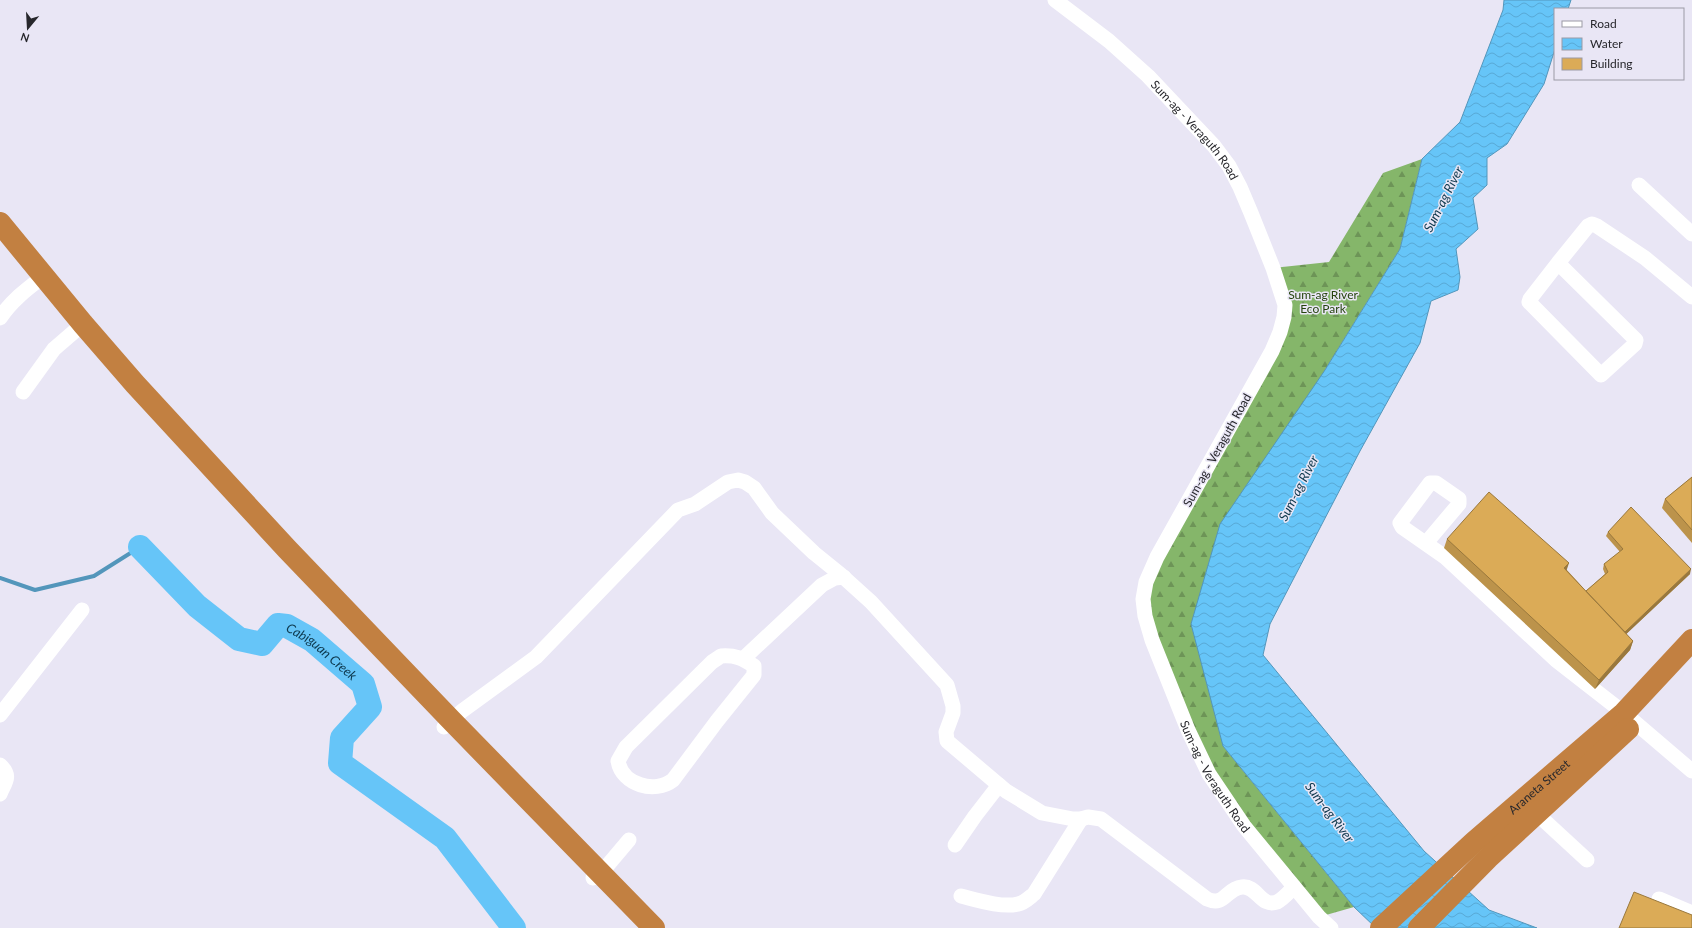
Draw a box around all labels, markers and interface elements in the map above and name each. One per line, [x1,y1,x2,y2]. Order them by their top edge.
north arrow [8,8,48,48]
legend [1554,8,1684,80]
text: Road [1590,16,1617,31]
text: N [19,30,31,45]
text: Water [1590,36,1623,51]
text: Building [1590,56,1633,71]
street label: Sum-ag - Veraguth Road [1148,77,1242,182]
water label: Sum-ag River [1420,163,1467,234]
park label: Sum-ag River Eco Park [1288,287,1358,316]
street label: Sum-ag - Veraguth Road [1180,391,1254,509]
water label: Sum-ag River [1275,452,1322,523]
water label: Cabiguan Creek [284,619,361,684]
street label: Sum-ag - Veraguth Road [1177,718,1254,835]
street label: Araneta Street [1505,755,1573,817]
water label: Sum-ag River [1302,779,1358,846]

